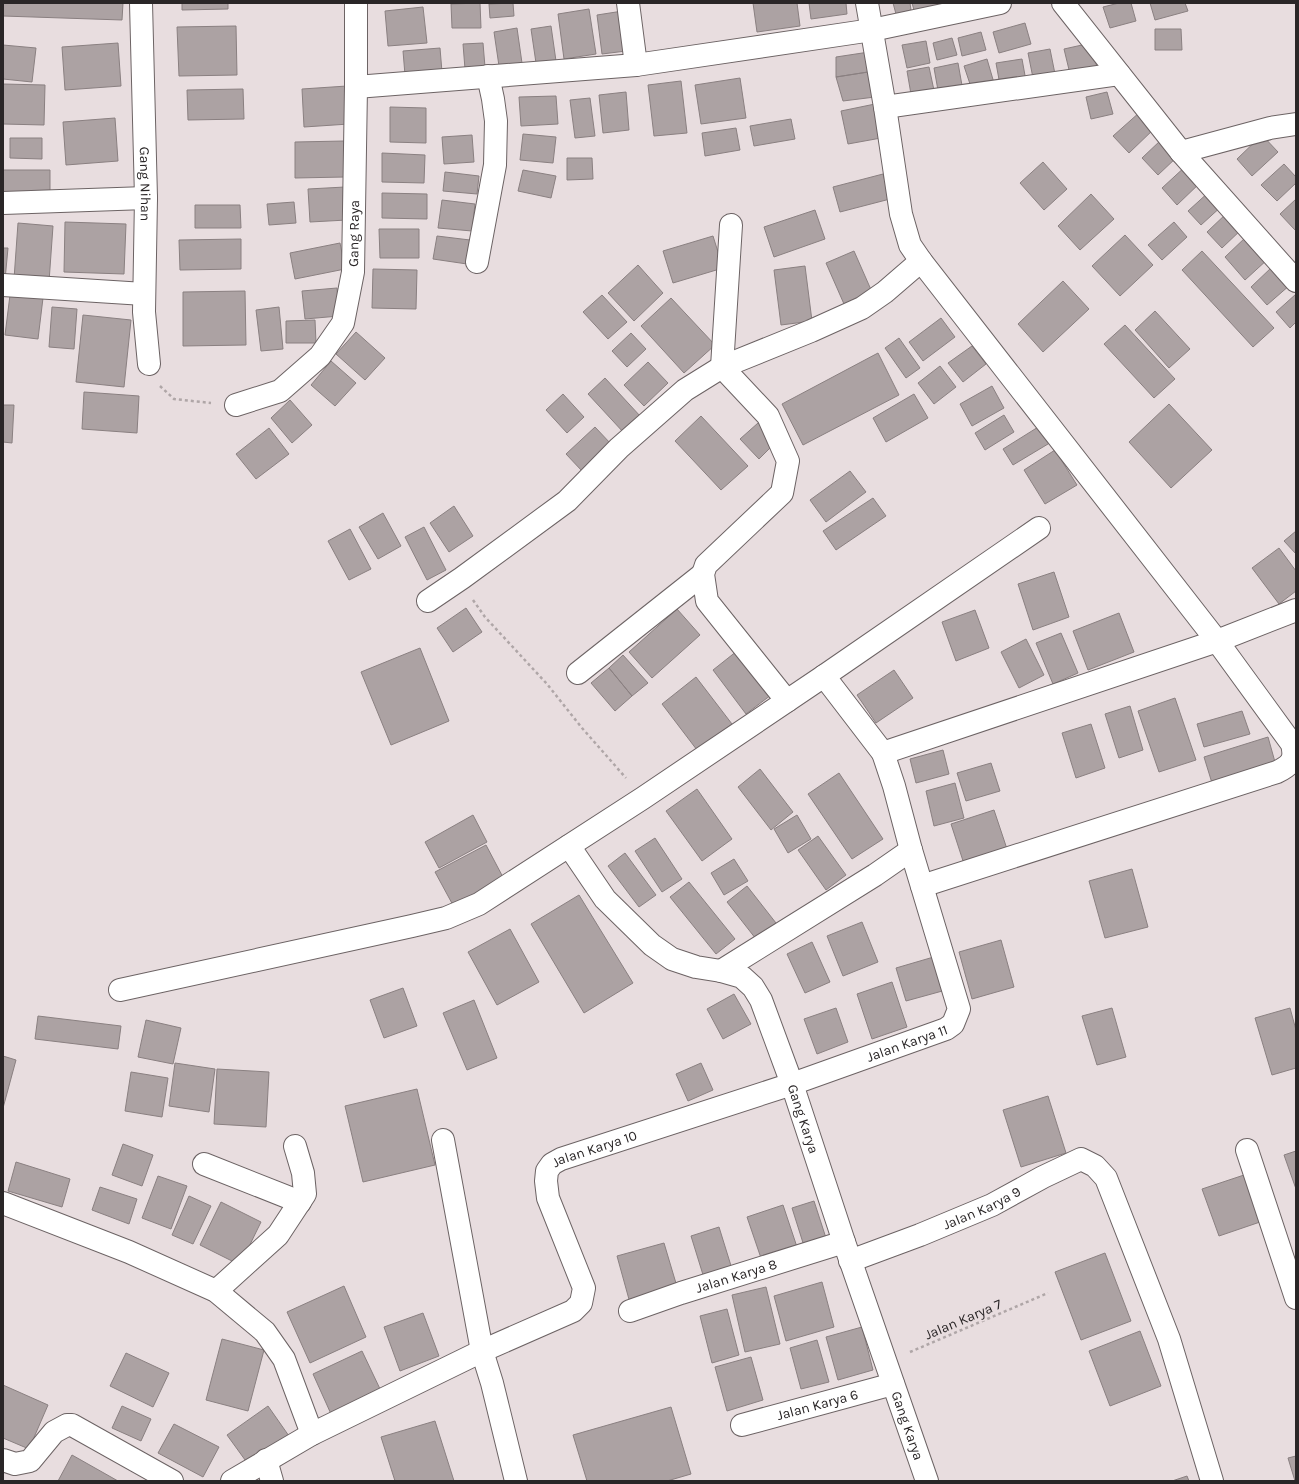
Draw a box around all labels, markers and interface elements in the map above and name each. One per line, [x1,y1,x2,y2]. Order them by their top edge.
street label: Gang Nihan [136,146,154,221]
street label: Gang Raya [345,200,363,267]
street label: Jalan Karya 11 [864,1021,950,1066]
street label: Gang Karya [784,1082,822,1156]
street label: Jalan Karya 10 [549,1127,639,1171]
street label: Jalan Karya 9 [940,1183,1024,1234]
street label: Jalan Karya 8 [694,1255,779,1297]
street label: Jalan Karya 7 [922,1295,1005,1343]
street label: Jalan Karya 6 [775,1386,860,1424]
street label: Gang Karya [887,1389,927,1462]

